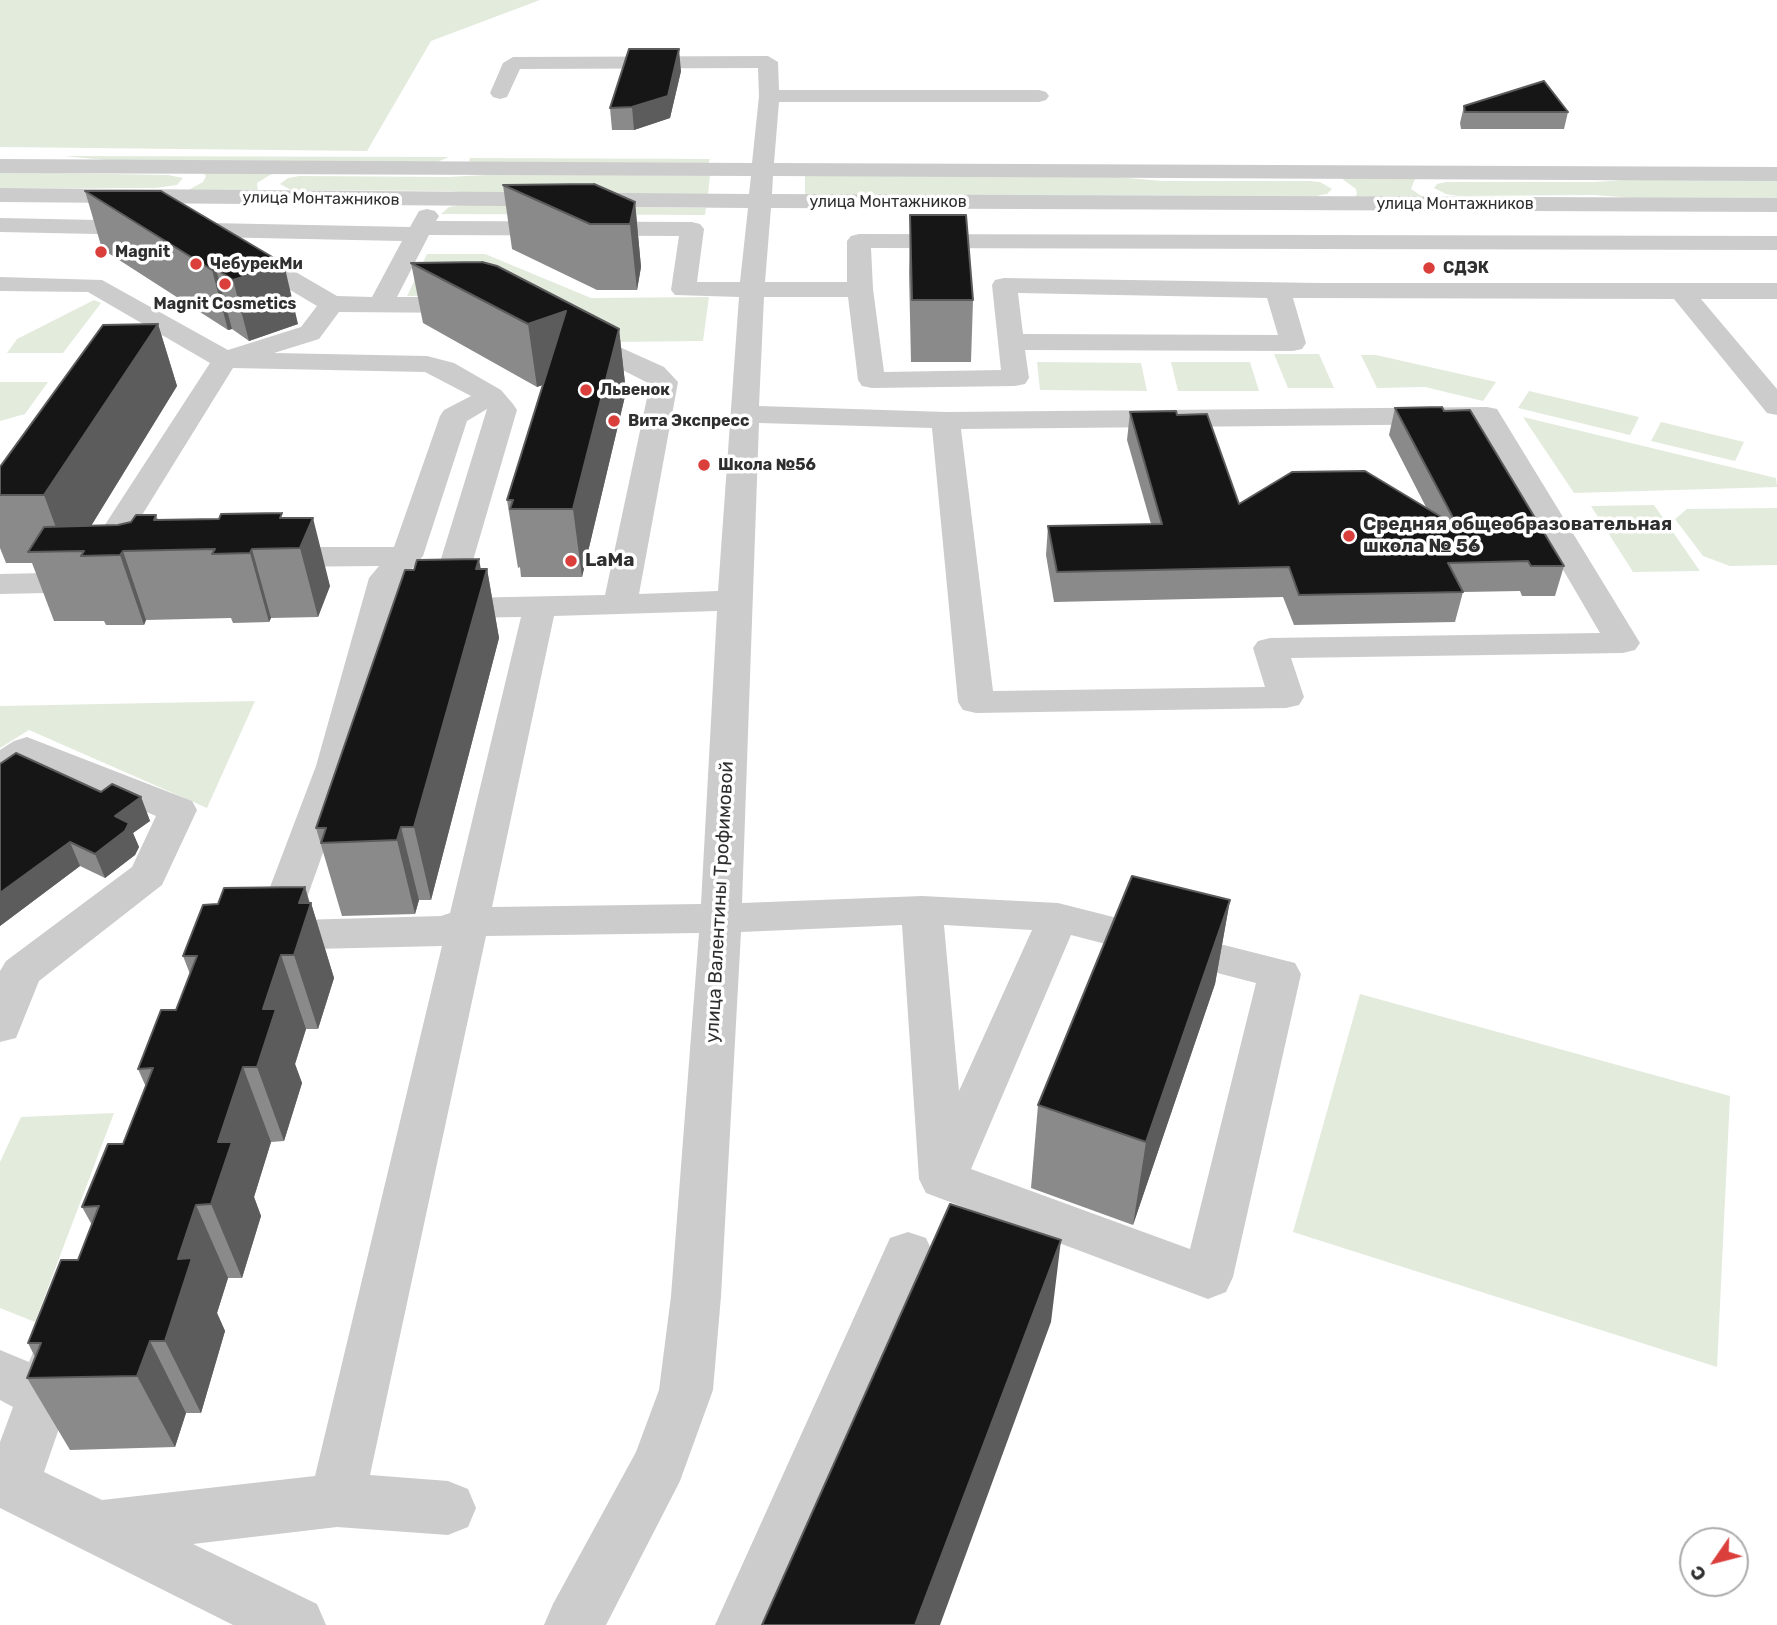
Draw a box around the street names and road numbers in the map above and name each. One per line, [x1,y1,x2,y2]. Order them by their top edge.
street label: улица Монтажников [242,188,400,210]
street label: улица Монтажников [809,192,967,212]
street label: улица Монтажников [1376,194,1534,214]
street label: улица Валентины Трофимовой [701,761,739,1043]

